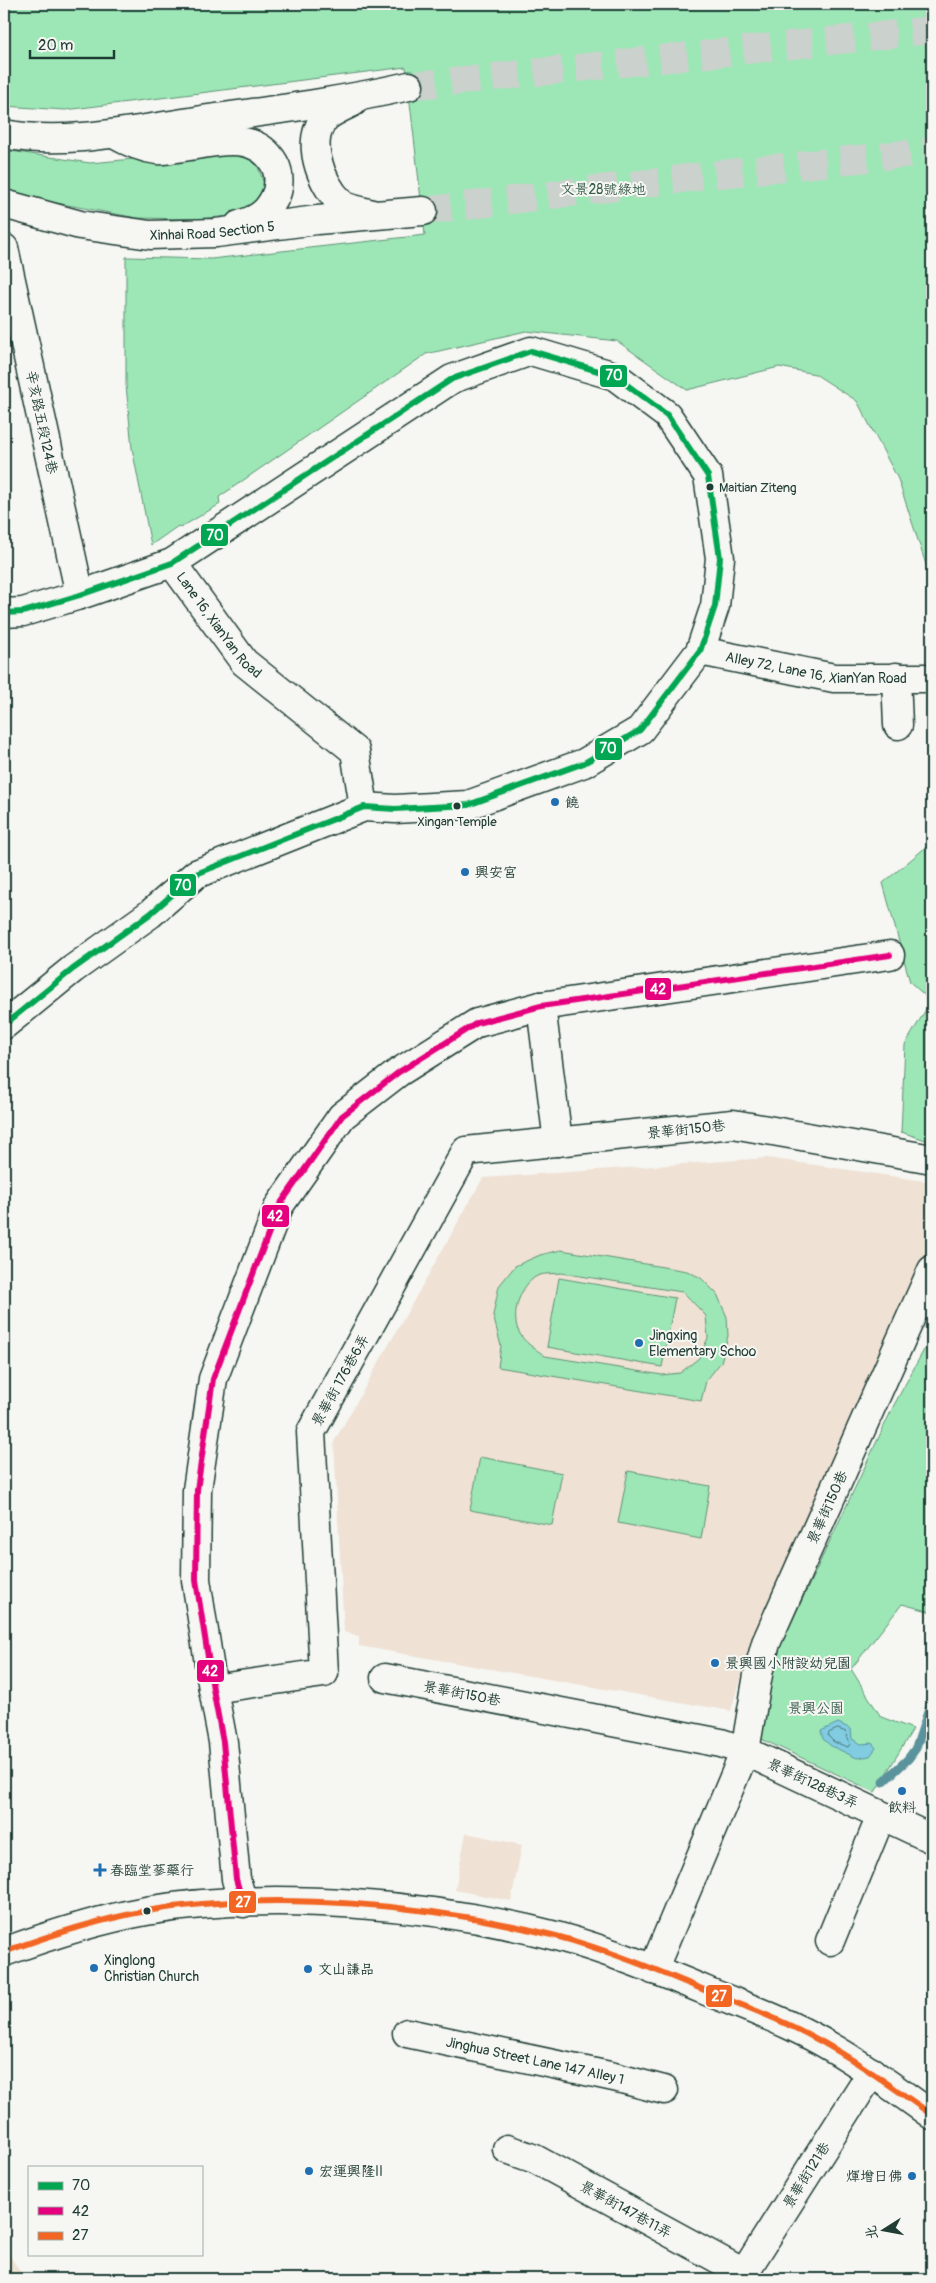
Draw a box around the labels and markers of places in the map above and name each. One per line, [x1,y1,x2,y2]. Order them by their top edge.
place label: Maitian Ziteng [719,480,797,496]
marker: Maitian Ziteng [705,482,715,492]
place label: 饒 [565,794,579,811]
marker: 饒 [549,796,561,808]
marker: Xingan Temple [452,801,462,811]
place label: Xingan Temple [417,814,497,830]
place label: 興安宮 [475,864,517,881]
marker: 興安宮 [459,866,471,878]
place label: Jingxing Elementary Schoo [649,1327,757,1360]
marker: Jingxing Elementary Schoo [633,1337,645,1349]
place label: 景興國小附設幼兒園 [725,1655,851,1672]
marker: 景興國小附設幼兒園 [709,1657,721,1669]
marker: 飲料 [896,1785,908,1797]
place label: 飲料 [888,1799,917,1816]
place label: 春臨堂蔘藥行 [110,1862,194,1879]
marker: 春臨堂蔘藥行 [94,1864,106,1876]
unlabelled marker [142,1906,152,1916]
place label: Xinglong Christian Church [104,1952,199,1985]
place label: 文山謙品 [318,1961,374,1978]
marker: Xinglong Christian Church [88,1962,100,1974]
marker: 文山謙品 [302,1963,314,1975]
place label: 宏運興隆II [319,2163,383,2180]
marker: 宏運興隆II [303,2165,315,2177]
place label: 煇增日佛 [846,2168,902,2185]
marker: 煇增日佛 [906,2170,918,2182]

